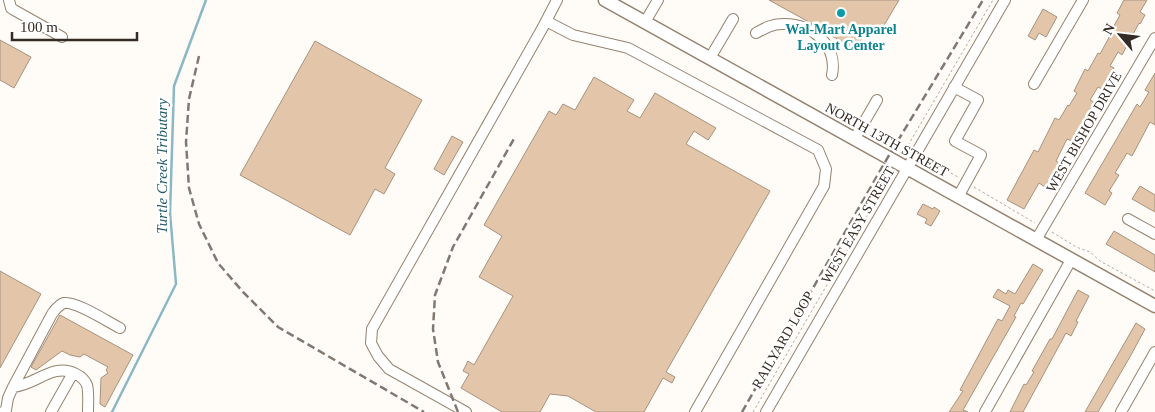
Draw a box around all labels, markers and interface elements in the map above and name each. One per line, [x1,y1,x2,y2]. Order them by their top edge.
marker: Wal-Mart Apparel Layout Center [835,7,847,19]
scale bar [12,10,138,42]
north arrow [1095,10,1145,60]
text: 100 m [20,19,58,35]
text: N [1100,21,1118,37]
place label: Wal-Mart Apparel Layout Center [785,22,897,53]
street label: WEST BISHOP DRIVE [1043,69,1125,195]
water label: Turtle Creek Tributary [154,98,170,234]
street label: NORTH 13TH STREET [823,100,952,180]
street label: WEST EASY STREET [818,164,898,286]
street label: RAILYARD LOOP [749,289,817,391]

